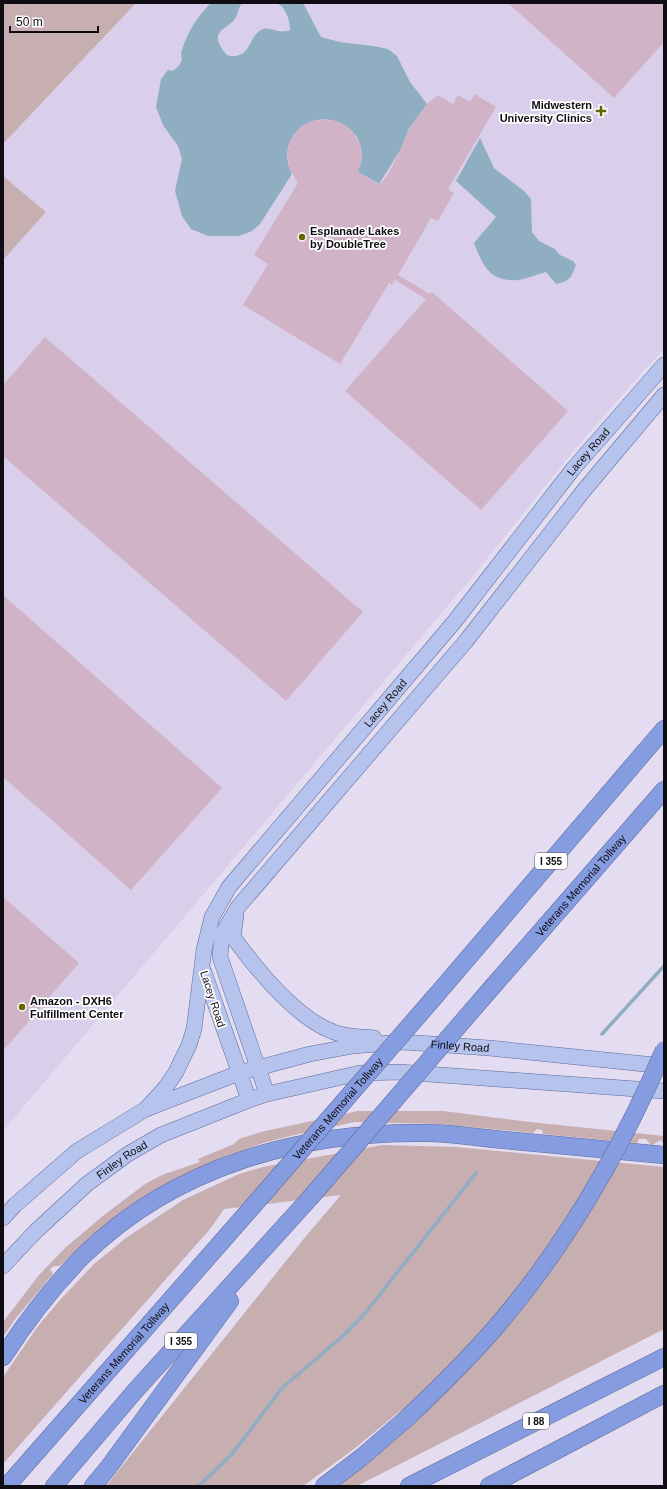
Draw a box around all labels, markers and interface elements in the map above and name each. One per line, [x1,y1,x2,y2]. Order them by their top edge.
scale bar [10,8,98,34]
text: 50 m [16,15,43,29]
place label: Midwestern University Clinics [500,99,592,124]
marker: Midwestern University Clinics [595,105,607,117]
place label: Esplanade Lakes by DoubleTree [310,225,399,250]
marker: Esplanade Lakes by DoubleTree [297,232,307,242]
street label: Lacey Road [564,426,612,478]
street label: Lacey Road [362,677,409,729]
street label: Veterans Memorial Tollway [533,832,629,939]
road number: I 355 [535,853,567,869]
street label: Lacey Road [198,969,228,1029]
place label: Amazon - DXH6 Fulfillment Center [30,995,124,1020]
marker: Amazon - DXH6 Fulfillment Center [17,1002,27,1012]
street label: Finley Road [430,1038,490,1054]
street label: Veterans Memorial Tollway [290,1055,385,1162]
street label: Finley Road [94,1138,149,1181]
street label: Veterans Memorial Tollway [76,1300,172,1406]
road number: I 355 [165,1333,197,1349]
road number: I 88 [523,1413,549,1429]

